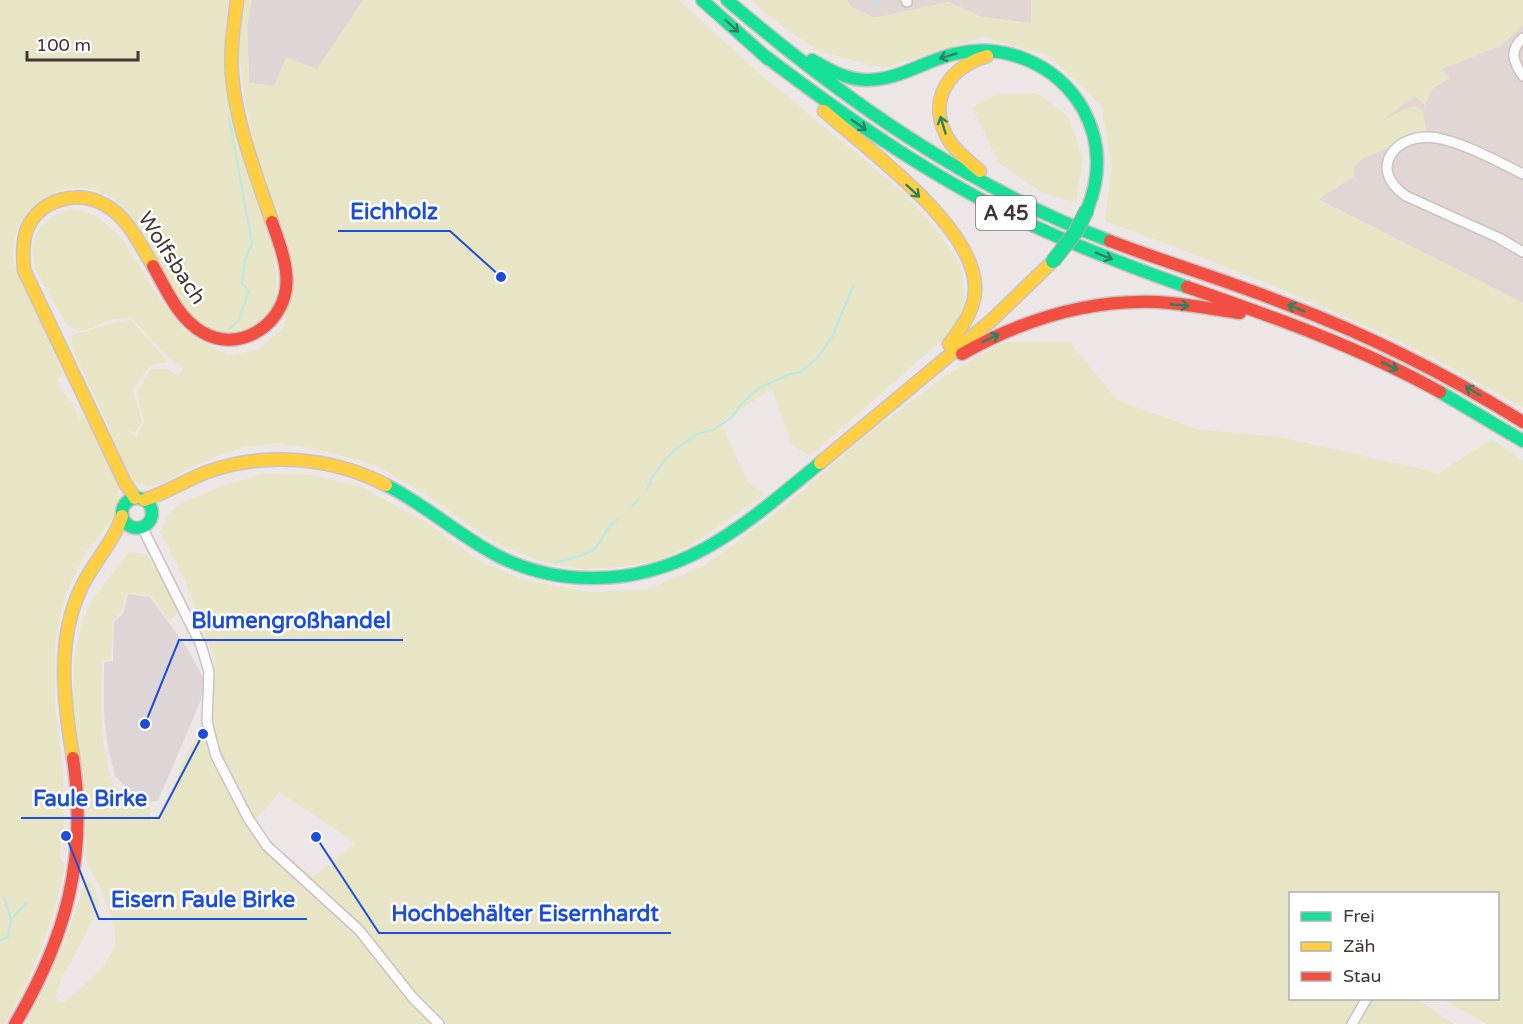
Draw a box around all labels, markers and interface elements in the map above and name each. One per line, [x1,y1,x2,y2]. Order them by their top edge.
one-way arrow [724,19,739,33]
scale bar [27,24,138,62]
text: 100 m [36,34,91,56]
one-way arrow [939,52,958,63]
one-way arrow [937,116,948,135]
one-way arrow [850,119,866,131]
one-way arrow [906,183,921,198]
callout: Eichholz [338,191,450,231]
road number: A 45 [976,196,1036,230]
text: Eichholz [350,199,438,225]
street label: Wolfsbach [132,207,211,309]
one-way arrow [1094,251,1113,262]
one-way arrow [1170,300,1190,311]
one-way arrow [1287,302,1306,313]
one-way arrow [982,332,999,344]
one-way arrow [1381,360,1399,372]
one-way arrow [1465,385,1482,397]
callout: Blumengroßhandel [179,600,403,640]
text: Blumengroßhandel [191,608,391,634]
callout: Faule Birke [21,778,159,818]
text: Faule Birke [33,786,147,812]
callout: Eisern Faule Birke [99,879,307,919]
text: Eisern Faule Birke [111,887,295,913]
legend [1289,892,1499,1000]
callout: Hochbehälter Eisernhardt [379,893,671,933]
text: Hochbehälter Eisernhardt [391,901,659,927]
text: Frei [1343,905,1375,927]
text: Zäh [1343,935,1376,957]
text: Stau [1343,965,1382,987]

